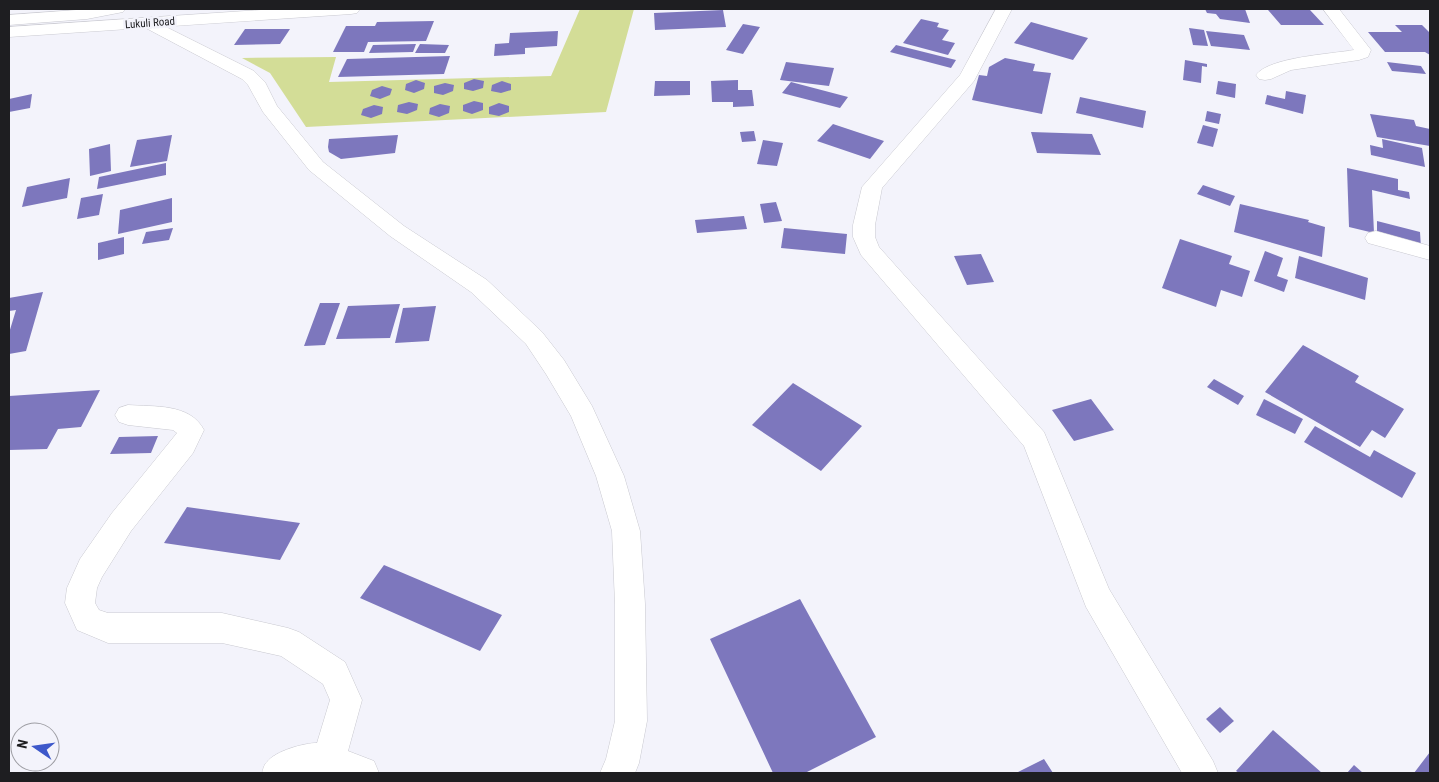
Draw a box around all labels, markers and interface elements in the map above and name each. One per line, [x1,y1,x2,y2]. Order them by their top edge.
street label: Lukuli Road [124,15,176,31]
north arrow [10,722,60,772]
text: N [14,738,31,750]

